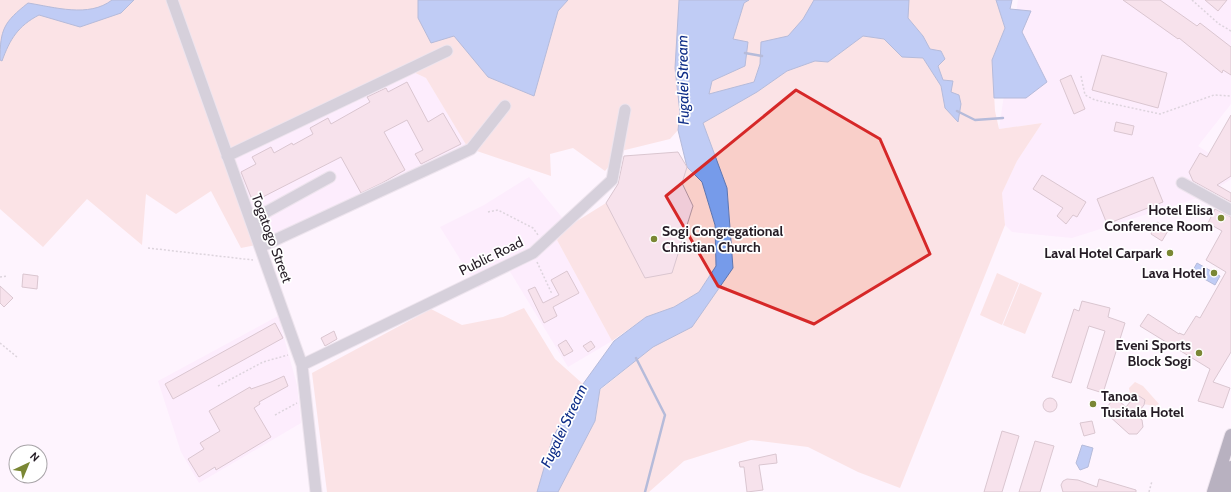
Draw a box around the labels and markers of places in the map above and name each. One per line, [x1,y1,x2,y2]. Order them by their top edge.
place label: Hotel Elisa Conference Room [1104,201,1213,235]
marker: Hotel Elisa Conference Room [1216,213,1226,223]
place label: Sogi Congregational Christian Church [662,222,783,256]
marker: Sogi Congregational Christian Church [649,234,659,244]
place label: Laval Hotel Carpark [1044,244,1162,262]
marker: Laval Hotel Carpark [1165,248,1175,258]
place label: Lava Hotel [1142,264,1206,282]
marker: Lava Hotel [1209,268,1219,278]
place label: Eveni Sports Block Sogi [1115,336,1191,370]
marker: Eveni Sports Block Sogi [1194,348,1204,358]
place label: Tanoa Tusitala Hotel [1101,387,1184,421]
marker: Tanoa Tusitala Hotel [1088,399,1098,409]

